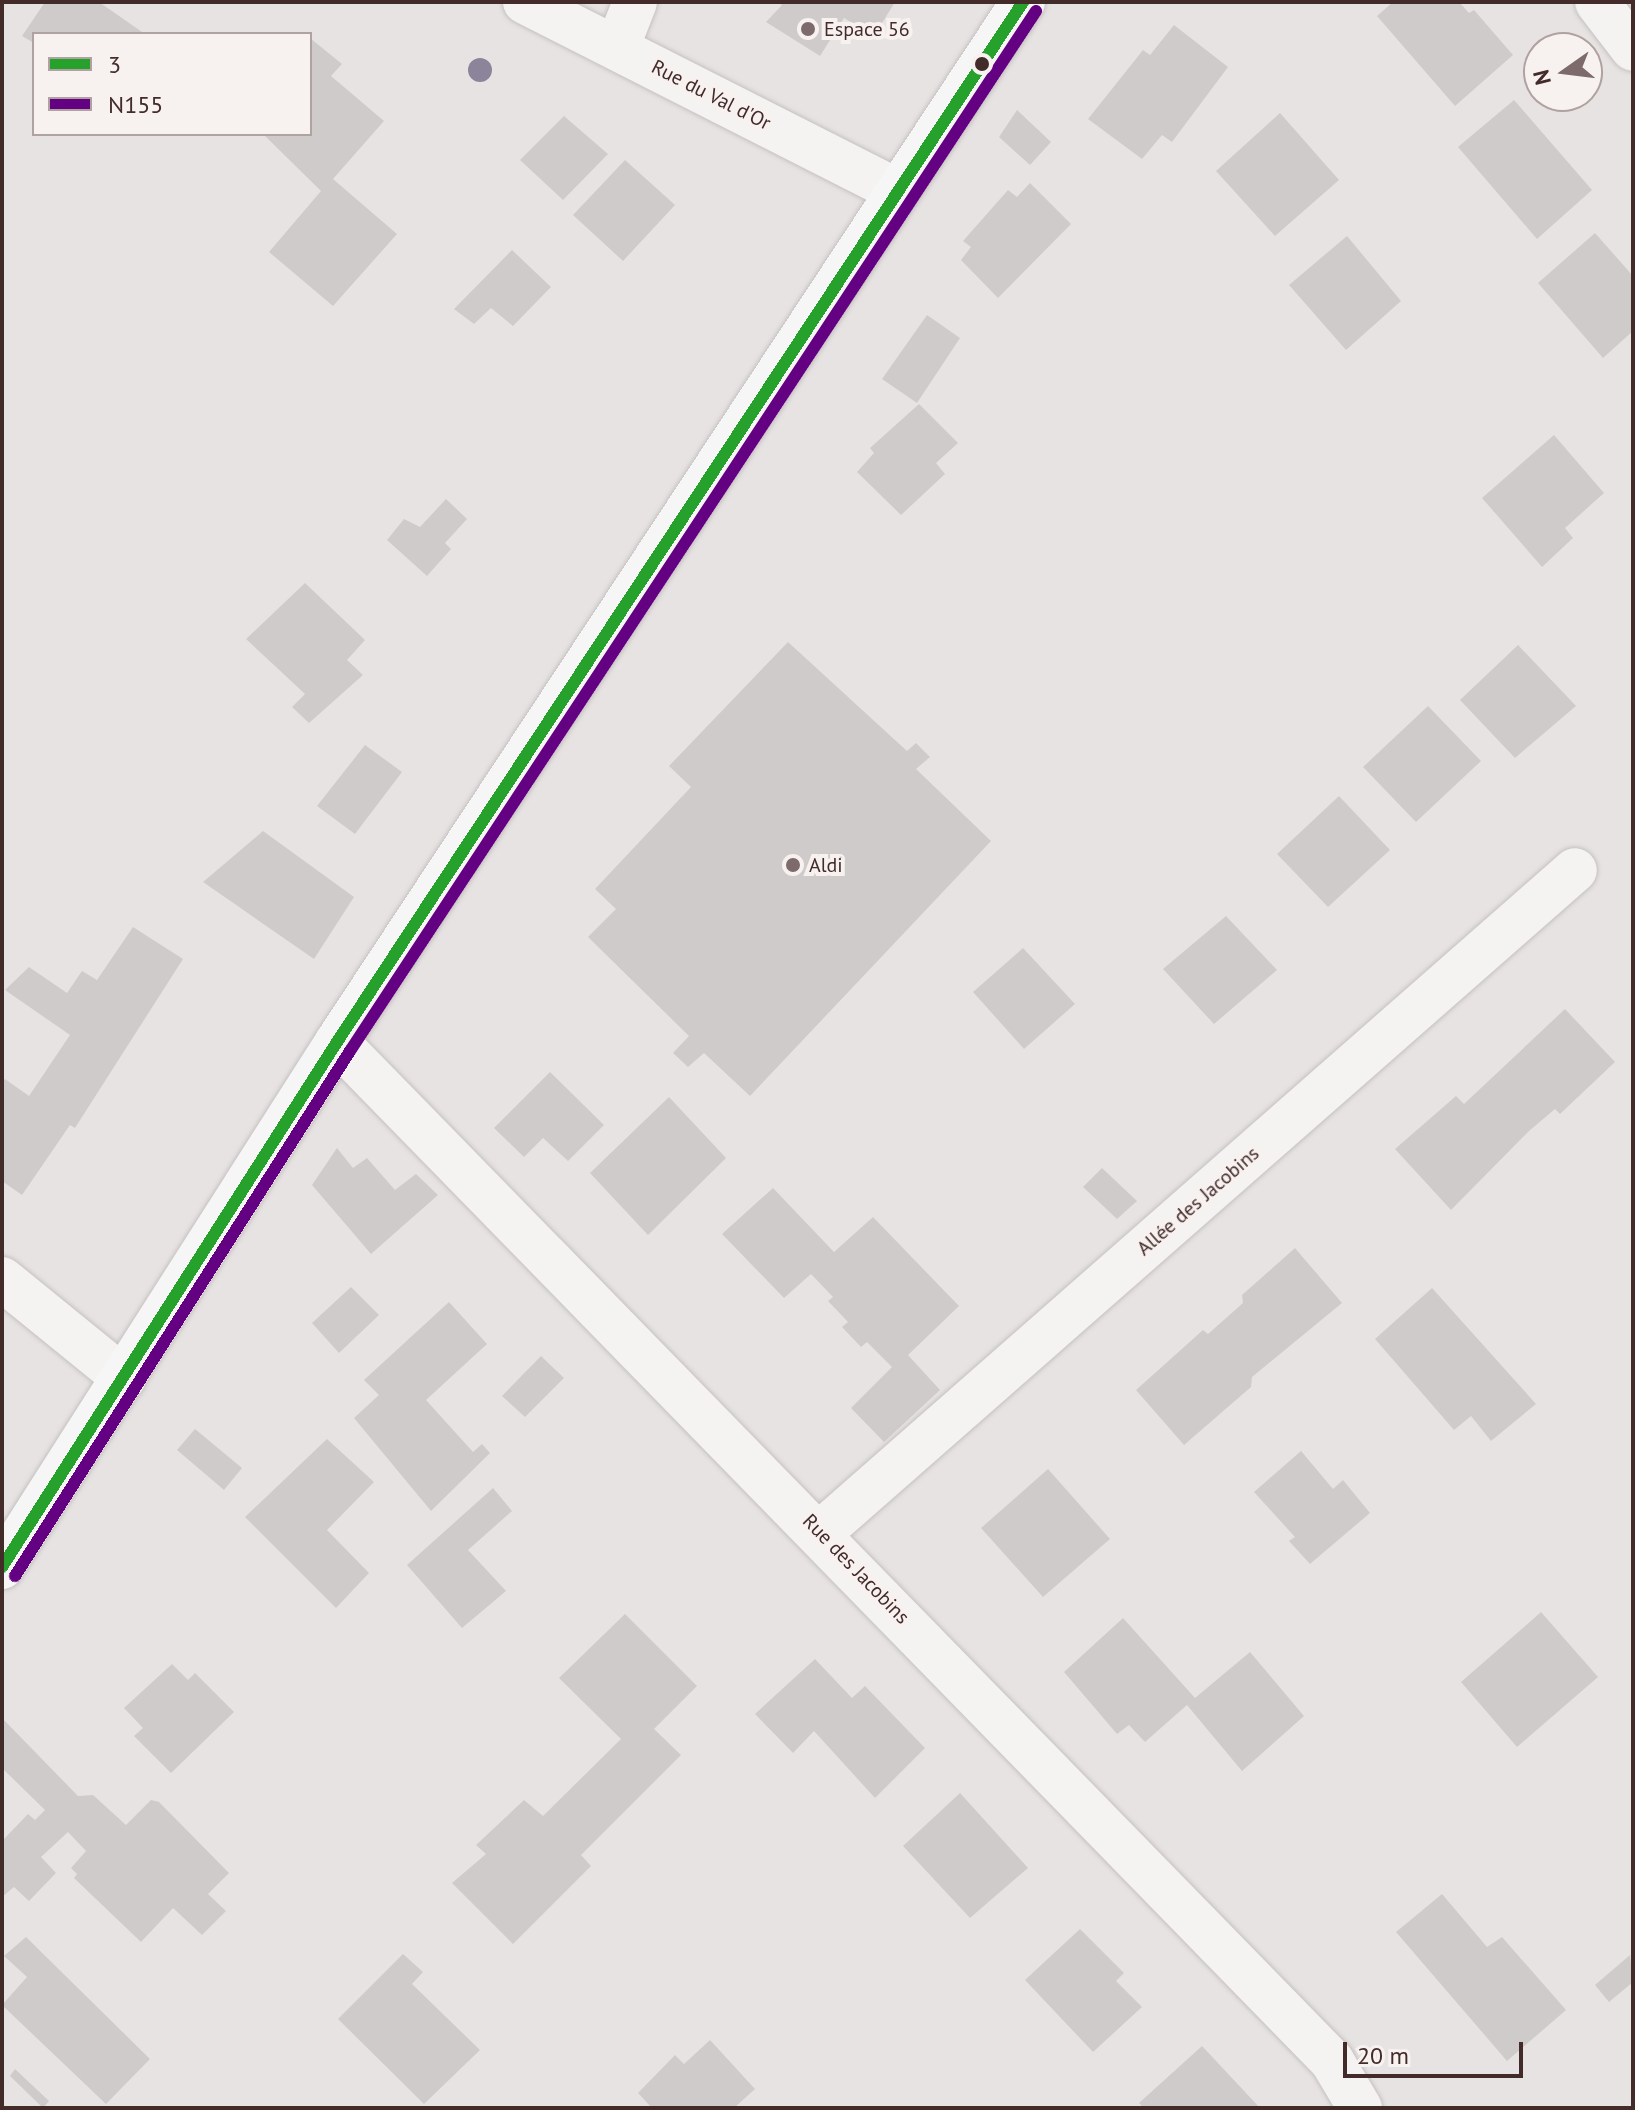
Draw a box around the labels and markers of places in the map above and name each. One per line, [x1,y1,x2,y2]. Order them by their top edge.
place label: Espace 56 [824,17,910,41]
marker: Espace 56 [799,20,817,38]
unlabelled marker [974,56,990,72]
place label: Aldi [809,853,843,877]
marker: Aldi [784,856,802,874]

